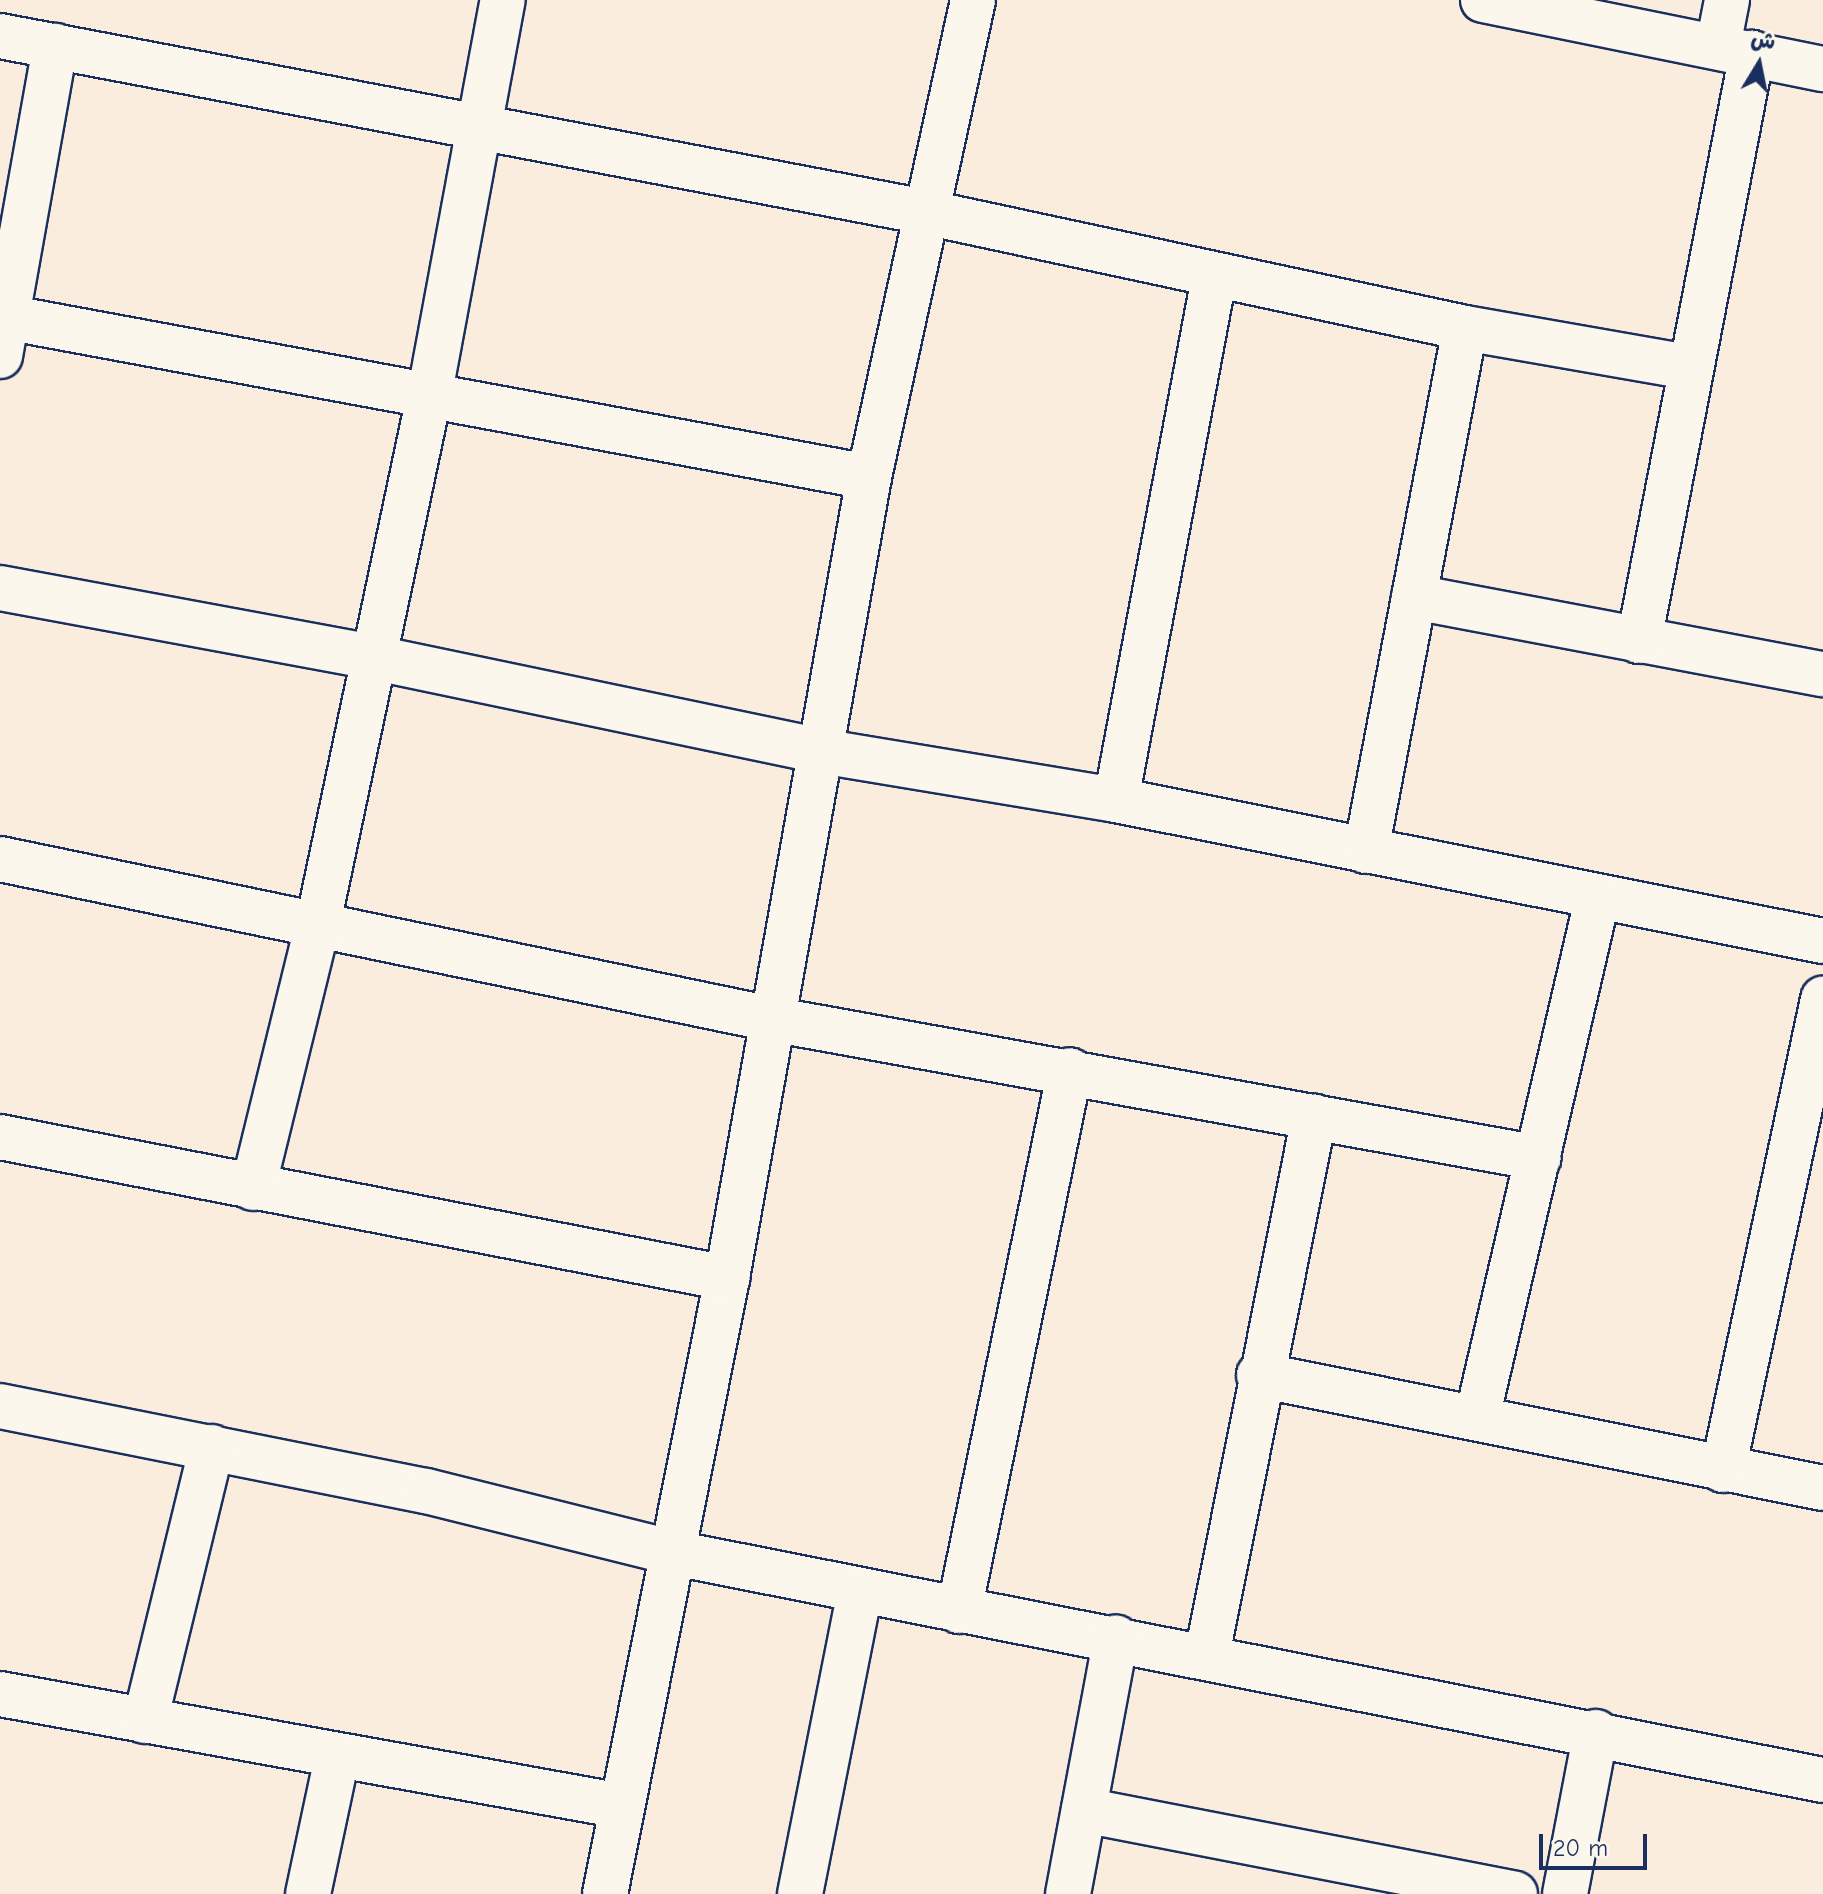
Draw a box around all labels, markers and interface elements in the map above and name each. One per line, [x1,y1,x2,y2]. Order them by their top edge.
north arrow [1719,24,1799,104]
text: ش [1749,25,1777,55]
scale bar [1543,1818,1651,1868]
text: 20 m [1553,1834,1608,1862]

